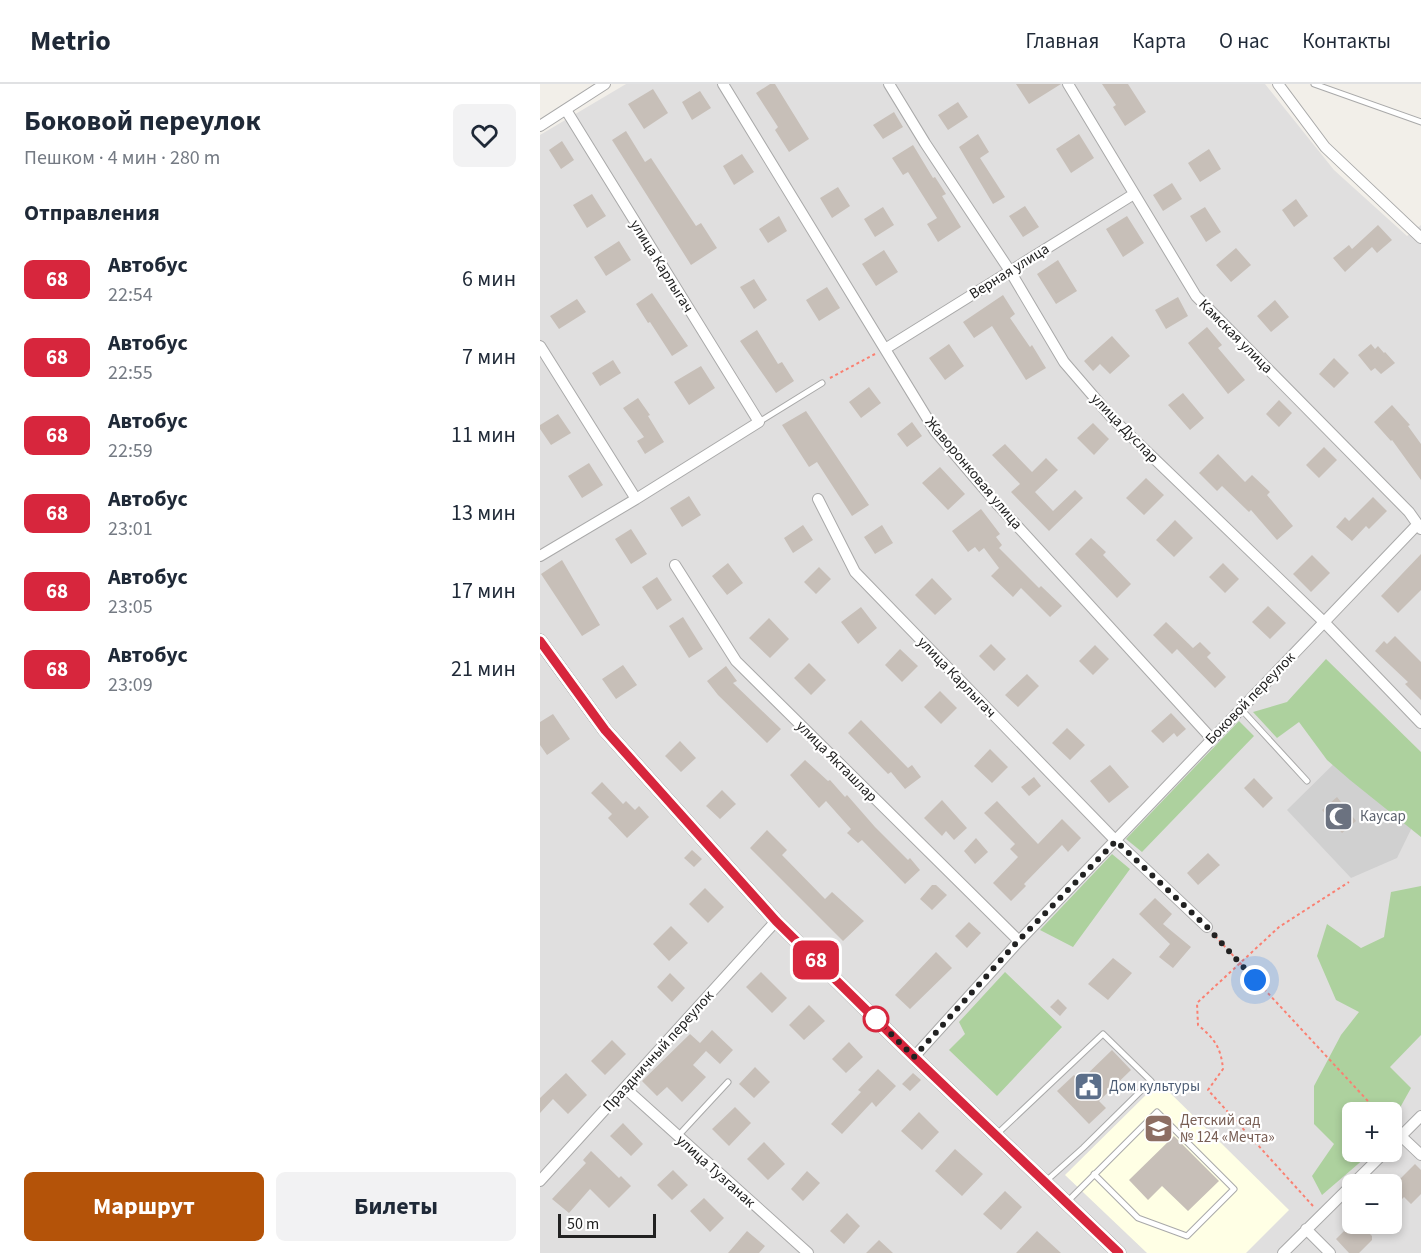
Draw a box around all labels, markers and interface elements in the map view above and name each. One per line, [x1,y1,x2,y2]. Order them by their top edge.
text: Metrio [30,21,111,61]
text: Главная [1026,26,1099,56]
text: Карта [1132,26,1186,56]
text: О нас [1219,26,1269,56]
text: Контакты [1302,26,1391,56]
text: Боковой переулок [24,101,261,141]
button: heart [453,104,516,167]
text: Пешком · 4 мин · 280 m [24,144,220,172]
text: Отправления [24,197,160,229]
street label: улица Карлыгач [625,216,699,317]
street label: Верная улица [965,239,1053,304]
text: Автобус [108,249,188,281]
text: 6 мин [462,263,516,295]
text: 68 [46,264,68,294]
text: 22:54 [108,281,153,309]
street label: Камская улица [1194,294,1278,378]
text: Автобус [108,327,188,359]
text: 7 мин [462,341,516,373]
text: 68 [46,342,68,372]
text: 22:55 [108,359,153,387]
street label: улица Дуслар [1086,389,1163,468]
text: Автобус [108,405,188,437]
street label: Жаворонковая улица [920,413,1027,534]
text: 11 мин [451,419,516,451]
text: 68 [46,420,68,450]
text: 22:59 [108,437,153,465]
text: Автобус [108,483,188,515]
text: 13 мин [451,497,516,529]
text: 68 [46,498,68,528]
text: 23:01 [108,515,153,543]
text: Автобус [108,561,188,593]
text: 17 мин [451,575,516,607]
text: 68 [46,576,68,606]
text: 23:05 [108,593,153,621]
street label: улица Карлыгач [912,632,1001,723]
text: Автобус [108,639,188,671]
street label: Боковой переулок [1201,647,1300,749]
text: 21 мин [451,653,516,685]
text: 68 [46,654,68,684]
text: 23:09 [108,671,153,699]
street label: улица Якташлар [791,716,882,807]
mosque icon: Каусар [1323,800,1355,832]
place label: Каусар [1360,806,1406,827]
line badge: 68 [789,940,843,980]
text: 68 [805,945,827,975]
your location [1240,965,1270,995]
street label: Праздничный переулок [598,986,719,1117]
unlabelled marker [863,1006,889,1032]
public building icon: Дом культуры [1072,1070,1104,1102]
place label: Дом культуры [1109,1076,1200,1097]
map controls [1342,1102,1402,1234]
button: + [1342,1102,1402,1162]
place label: Детский сад № 124 «Мечта» [1180,1110,1275,1148]
school or university icon: Детский сад № 124 «Мечта» [1143,1113,1175,1145]
street label: улица Тузганак [671,1130,760,1213]
button: Маршрут [24,1172,264,1241]
button: Билеты [276,1172,516,1241]
button: − [1342,1174,1402,1234]
scale bar [558,1211,656,1238]
text: 50 m [567,1213,599,1235]

